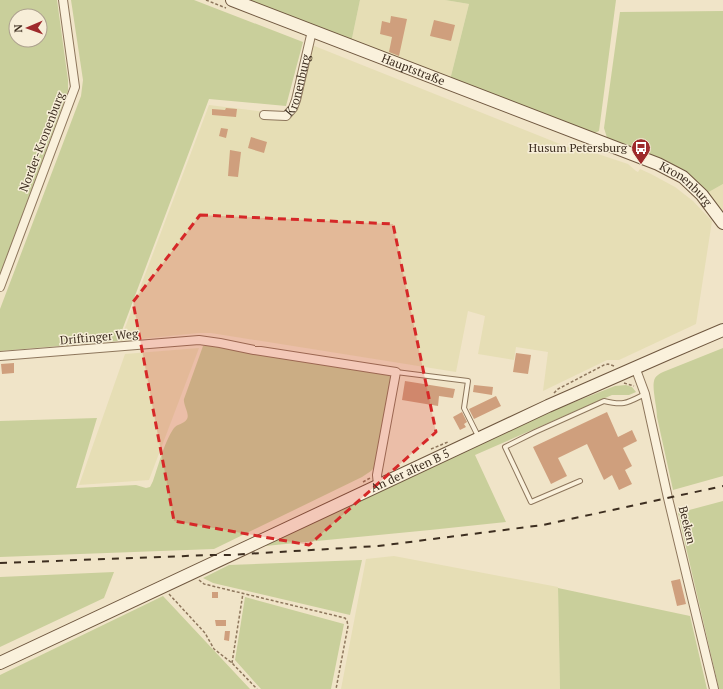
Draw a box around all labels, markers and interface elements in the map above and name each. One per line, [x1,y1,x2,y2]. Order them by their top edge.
north arrow [8,8,48,48]
text: N [11,23,25,33]
street label: Hauptstraße [379,50,447,88]
street label: Kronenburg [281,52,314,119]
street label: Norder-Kronenburg [16,89,68,194]
bus stop icon: Husum Petersburg [630,137,652,165]
place label: Husum Petersburg [529,140,628,155]
street label: Kronenburg [657,158,716,209]
street label: Driftinger Weg [59,326,139,347]
street label: An der alten B 5 [368,445,452,495]
street label: Beeken [676,504,699,545]

